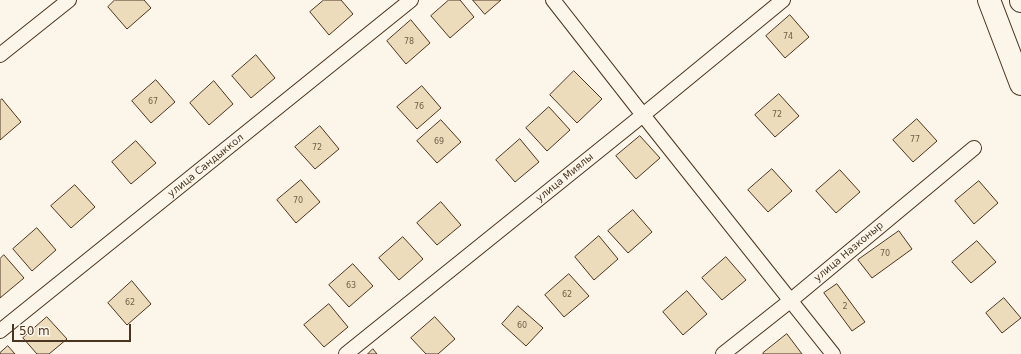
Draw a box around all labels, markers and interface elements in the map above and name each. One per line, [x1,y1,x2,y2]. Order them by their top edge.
house number: 74 [783,32,793,42]
house number: 78 [404,37,414,47]
house number: 67 [148,97,158,107]
house number: 76 [414,102,424,112]
house number: 72 [772,110,782,120]
street label: улица Сандыккол [166,132,246,200]
house number: 77 [910,135,920,145]
house number: 69 [434,137,444,147]
house number: 72 [312,143,322,153]
street label: улица Миялы [534,151,596,205]
house number: 70 [293,196,303,206]
street label: улица Назконыр [812,219,886,285]
house number: 70 [880,249,890,259]
house number: 63 [346,281,356,291]
house number: 62 [562,290,572,300]
house number: 62 [125,298,135,308]
house number: 2 [842,302,848,312]
scale bar [14,316,133,342]
house number: 60 [517,321,527,331]
text: 50 m [19,324,50,338]

